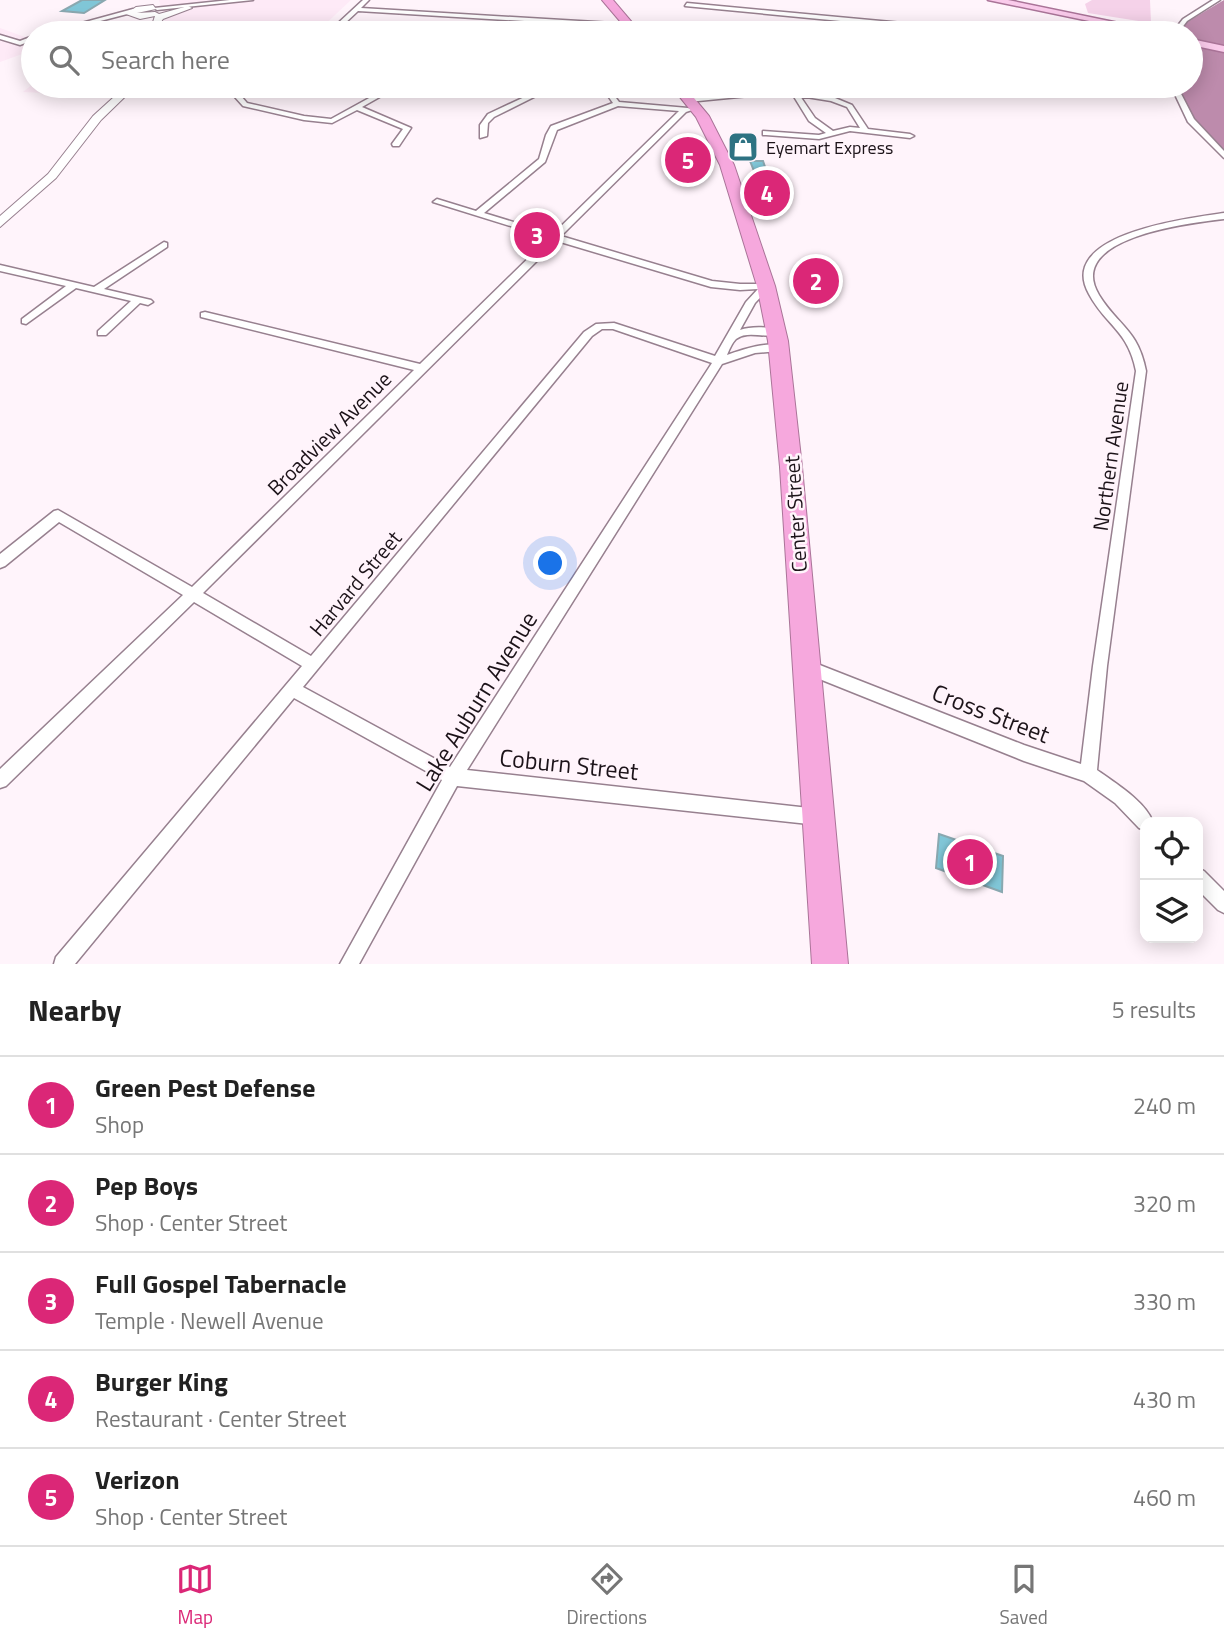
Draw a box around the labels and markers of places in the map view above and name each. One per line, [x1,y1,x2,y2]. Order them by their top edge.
shop icon: Eyemart Express [726,130,760,164]
pin: 5 [665,134,711,186]
place label: Eyemart Express [766,134,893,161]
pin: 4 [744,167,790,219]
pin: 3 [514,209,560,261]
pin: 2 [793,255,839,307]
pin: 1 [947,836,993,888]

